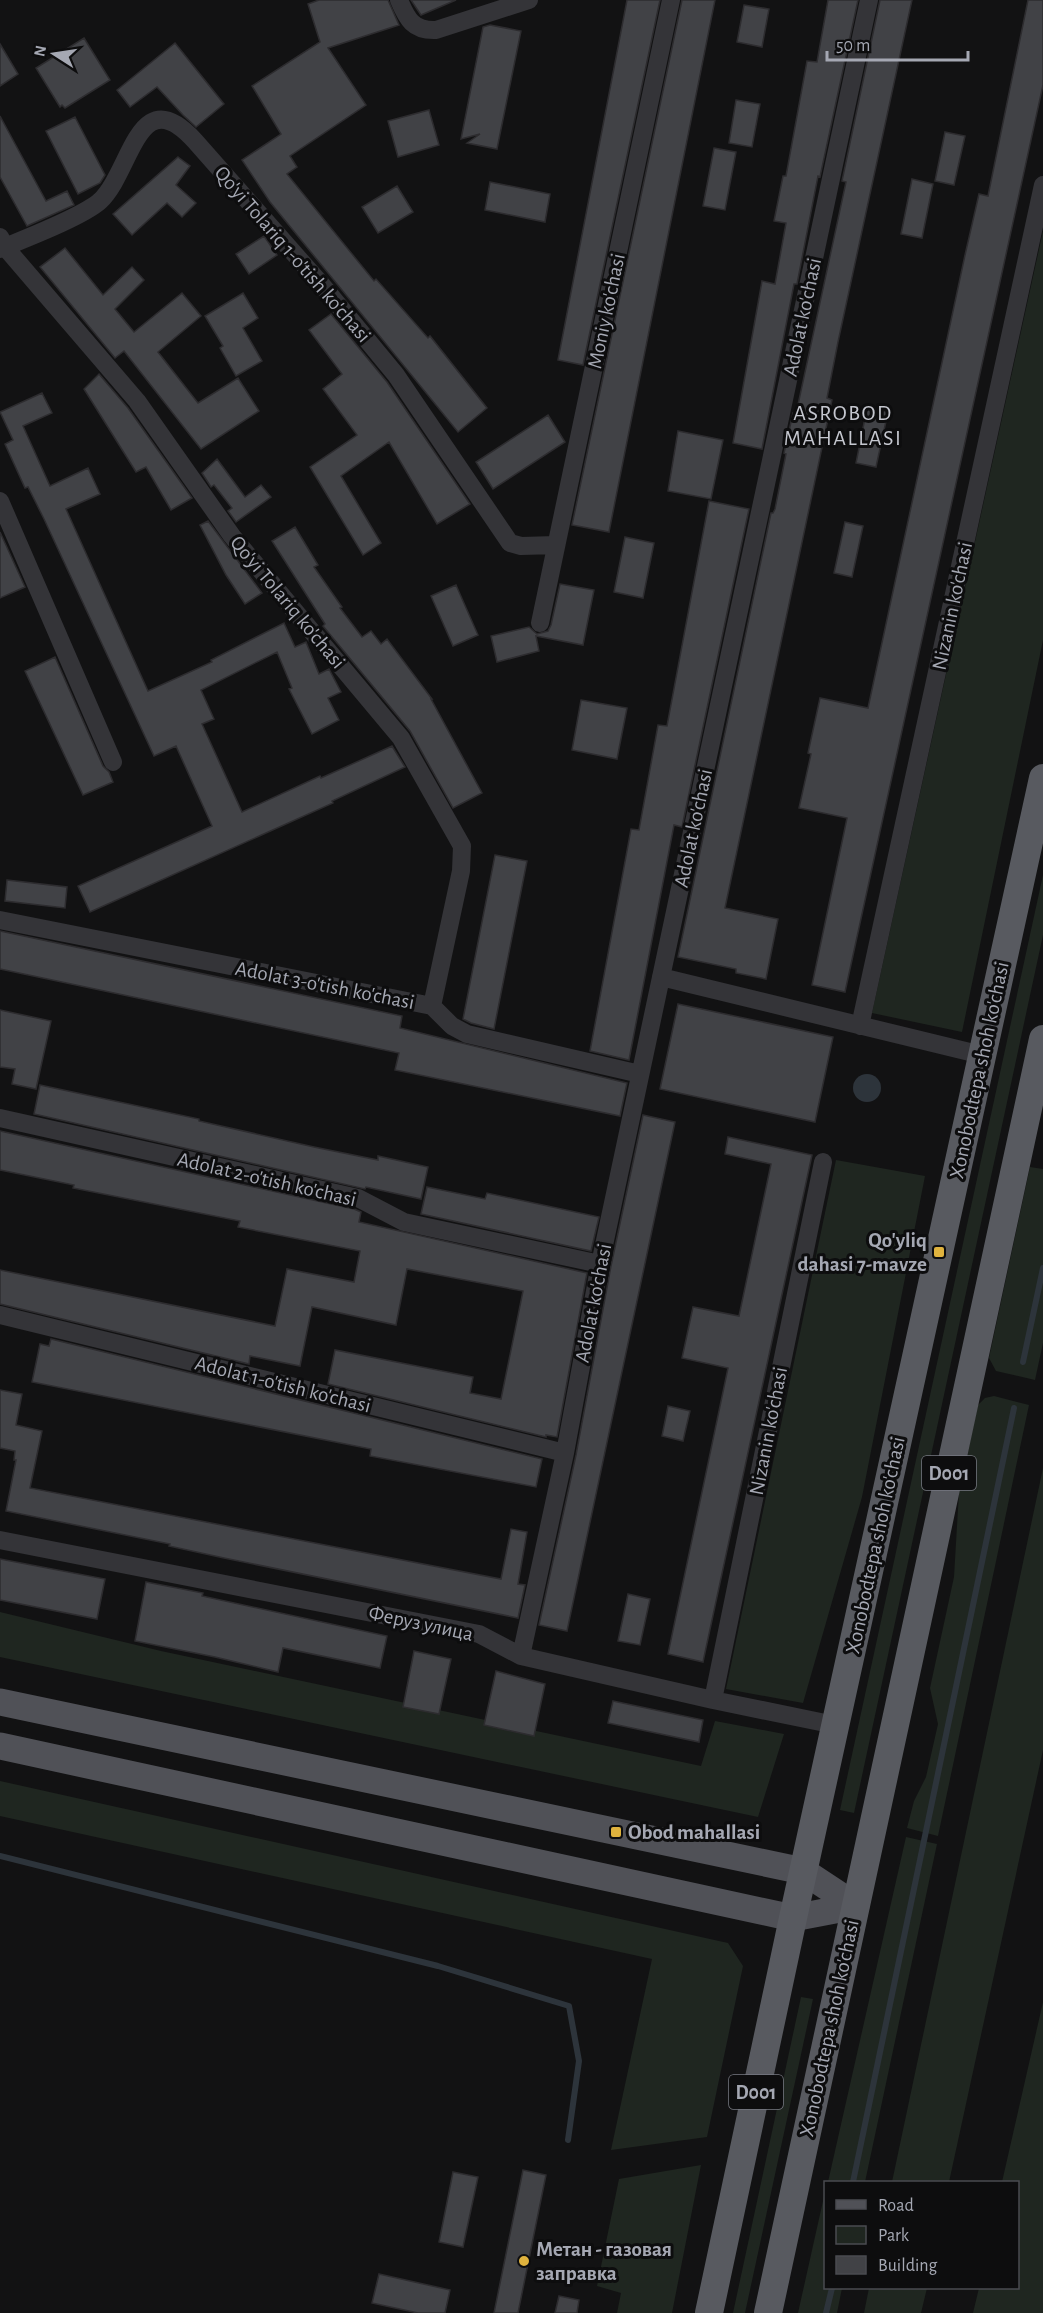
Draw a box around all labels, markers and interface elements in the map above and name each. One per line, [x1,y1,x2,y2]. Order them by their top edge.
north arrow [24,24,84,84]
scale bar [827,24,968,62]
text: 50 m [836,37,870,55]
text: N [31,44,49,58]
street label: Qo'yi Tolariq 1-o'tish ko'chasi [211,162,375,347]
street label: Moniy ko'chasi [584,252,629,371]
street label: Adolat ko'chasi [780,256,825,378]
district label: ASROBOD MAHALLASI [784,402,902,449]
street label: Qo'yi Tolariq ko'chasi [226,532,349,673]
street label: Nizanin ko'chasi [929,540,976,672]
street label: Adolat ko'chasi [671,767,716,889]
street label: Adolat 3-o'tish ko'chasi [234,958,416,1013]
street label: Xonobodtepa shoh ko'chasi [946,960,1013,1180]
street label: Adolat 2-o'tish ko'chasi [175,1149,358,1210]
place label: Qo'yliq dahasi 7-mavze [797,1230,927,1275]
street label: Adolat ko'chasi [572,1242,615,1364]
marker: Qo'yliq dahasi 7-mavze [932,1245,946,1259]
street label: Adolat 1-o'tish ko'chasi [193,1352,373,1417]
street label: Nizanin ko'chasi [746,1365,791,1497]
street label: Xonobodtepa shoh ko'chasi [842,1435,909,1655]
road number: D001 [922,1456,976,1490]
street label: Феруз улица [367,1602,476,1645]
place label: Obod mahallasi [628,1822,760,1843]
marker: Obod mahallasi [609,1825,623,1839]
street label: Xonobodtepa shoh ko'chasi [796,1918,863,2138]
road number: D001 [729,2075,783,2109]
legend [824,2181,1019,2289]
text: Road [878,2197,914,2215]
text: Park [878,2227,910,2245]
place label: Метан - газовая заправка [536,2239,672,2284]
marker: Метан - газовая заправка [517,2254,531,2268]
text: Building [878,2257,938,2275]

